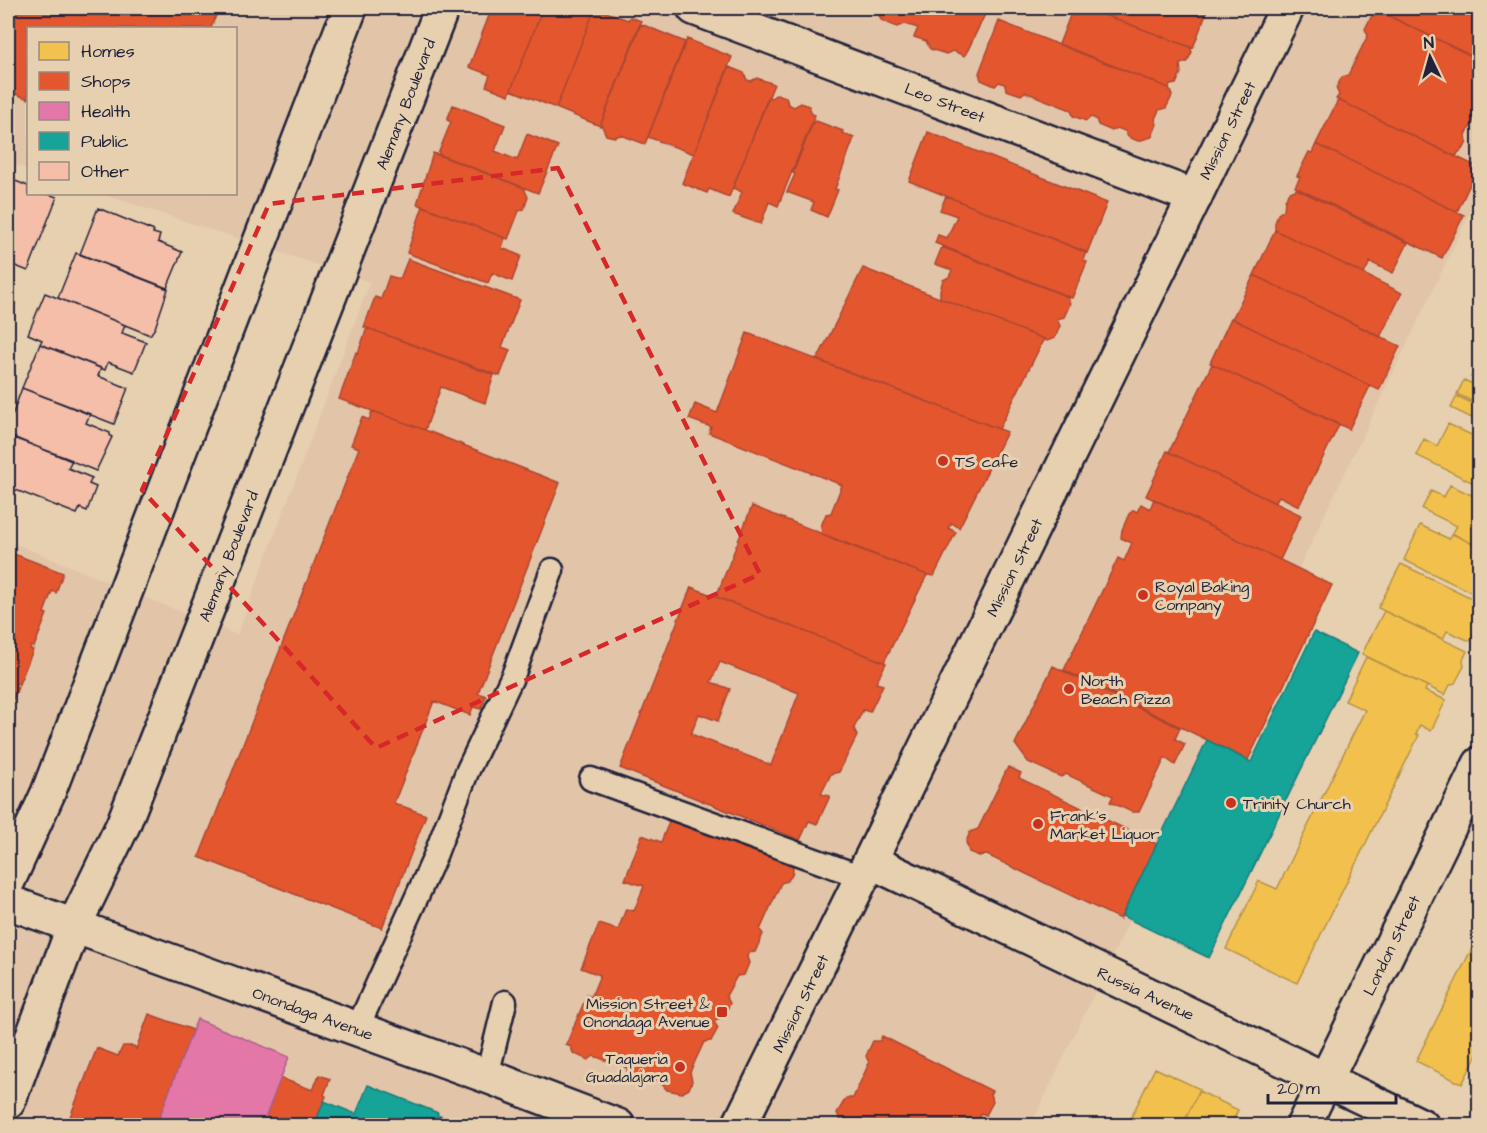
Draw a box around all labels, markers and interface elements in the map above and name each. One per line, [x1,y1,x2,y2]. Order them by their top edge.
legend [27,27,237,195]
north arrow [1400,27,1460,87]
text: N [1423,32,1435,54]
street label: Alemany Boulevard [371,36,442,173]
text: Homes [81,39,135,64]
text: Shops [81,69,131,94]
street label: Mission Street [1195,77,1261,183]
street label: Leo Street [901,78,989,129]
text: Health [81,99,130,124]
text: Public [81,129,129,154]
text: Other [81,159,129,184]
place label: TS cafe [955,451,1018,473]
marker: TS cafe [936,454,950,468]
street label: Alemany Boulevard [194,488,265,625]
street label: Mission Street [982,514,1048,620]
place label: Royal Baking Company [1155,576,1249,617]
marker: Royal Baking Company [1136,588,1150,602]
place label: North Beach Pizza [1081,670,1170,710]
marker: North Beach Pizza [1062,682,1076,696]
place label: Trinity Church [1243,793,1351,816]
marker: Trinity Church [1224,796,1238,810]
place label: Frank's Market Liquor [1050,805,1159,845]
marker: Frank's Market Liquor [1031,817,1045,831]
street label: London Street [1358,891,1426,999]
street label: Mission Street [768,950,834,1056]
street label: Russia Avenue [1094,962,1198,1026]
street label: Onondaga Avenue [249,982,376,1047]
place label: Mission Street & Onondaga Avenue [583,993,710,1034]
marker: Mission Street & Onondaga Avenue [715,1005,729,1019]
place label: Taqueria Guadalajara [586,1048,668,1088]
marker: Taqueria Guadalajara [673,1060,687,1074]
scale bar [1268,1067,1396,1105]
text: 20 m [1277,1076,1320,1101]

